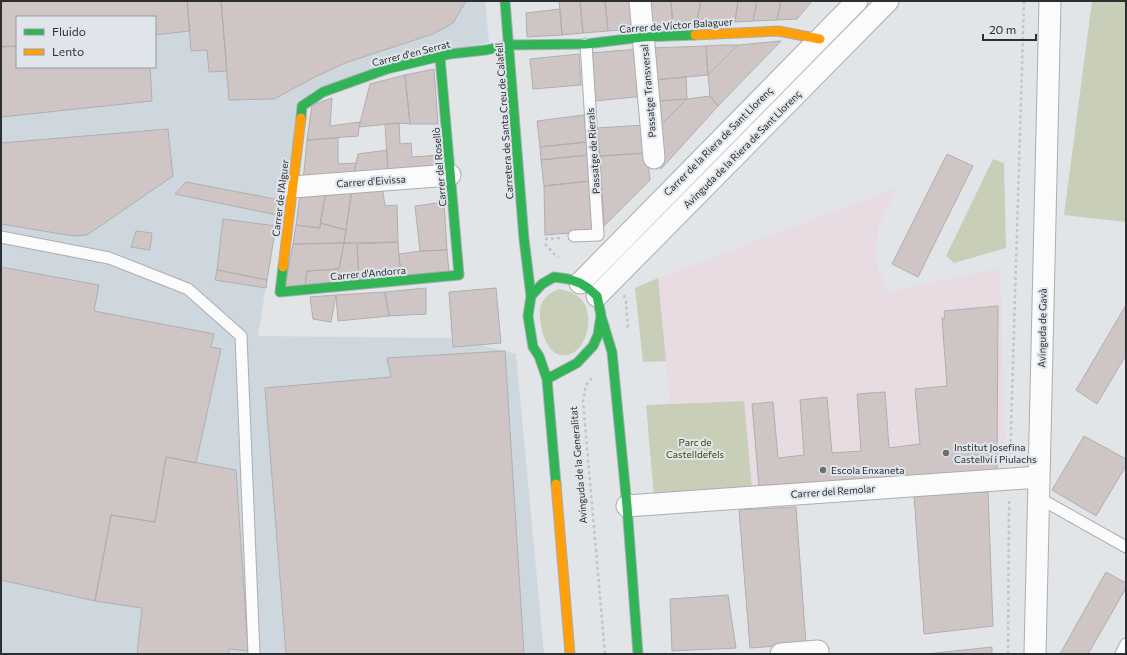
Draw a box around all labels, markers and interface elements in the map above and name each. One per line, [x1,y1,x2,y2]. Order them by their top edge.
street label: Carrer de Víctor Balaguer [619,15,733,35]
legend [16,16,156,68]
scale bar [983,16,1036,42]
text: 20 m [989,22,1016,36]
text: Fluido [52,24,86,38]
street label: Carrer d'en Serrat [371,37,451,69]
street label: Carretera de Santa Creu de Calafell [493,42,515,200]
text: Lento [52,44,84,58]
street label: Passatge Transversal [638,44,658,138]
street label: Carrer de la Riera de Sant Llorenç [661,84,775,198]
street label: Avinguda de la Riera de Sant Llorenç [681,87,804,210]
street label: Passatge de Rierals [584,107,602,194]
street label: Carrer del Rosellò [430,127,448,207]
street label: Carrer de l'Alguer [269,159,291,237]
street label: Carrer d'Eivissa [336,173,406,189]
street label: Carrer d'Andorra [330,264,406,282]
street label: Avinguda de Gavà [1035,288,1049,368]
street label: Avinguda de la Generalitat [567,406,589,524]
park label: Parc de Castelldefels [666,436,724,460]
place label: Institut Josefina Castellví i Piulachs [954,441,1037,465]
marker: Institut Josefina Castellví i Piulachs [941,448,951,458]
place label: Escola Enxaneta [831,464,905,476]
marker: Escola Enxaneta [818,465,828,475]
street label: Carrer del Remolar [790,482,876,500]

